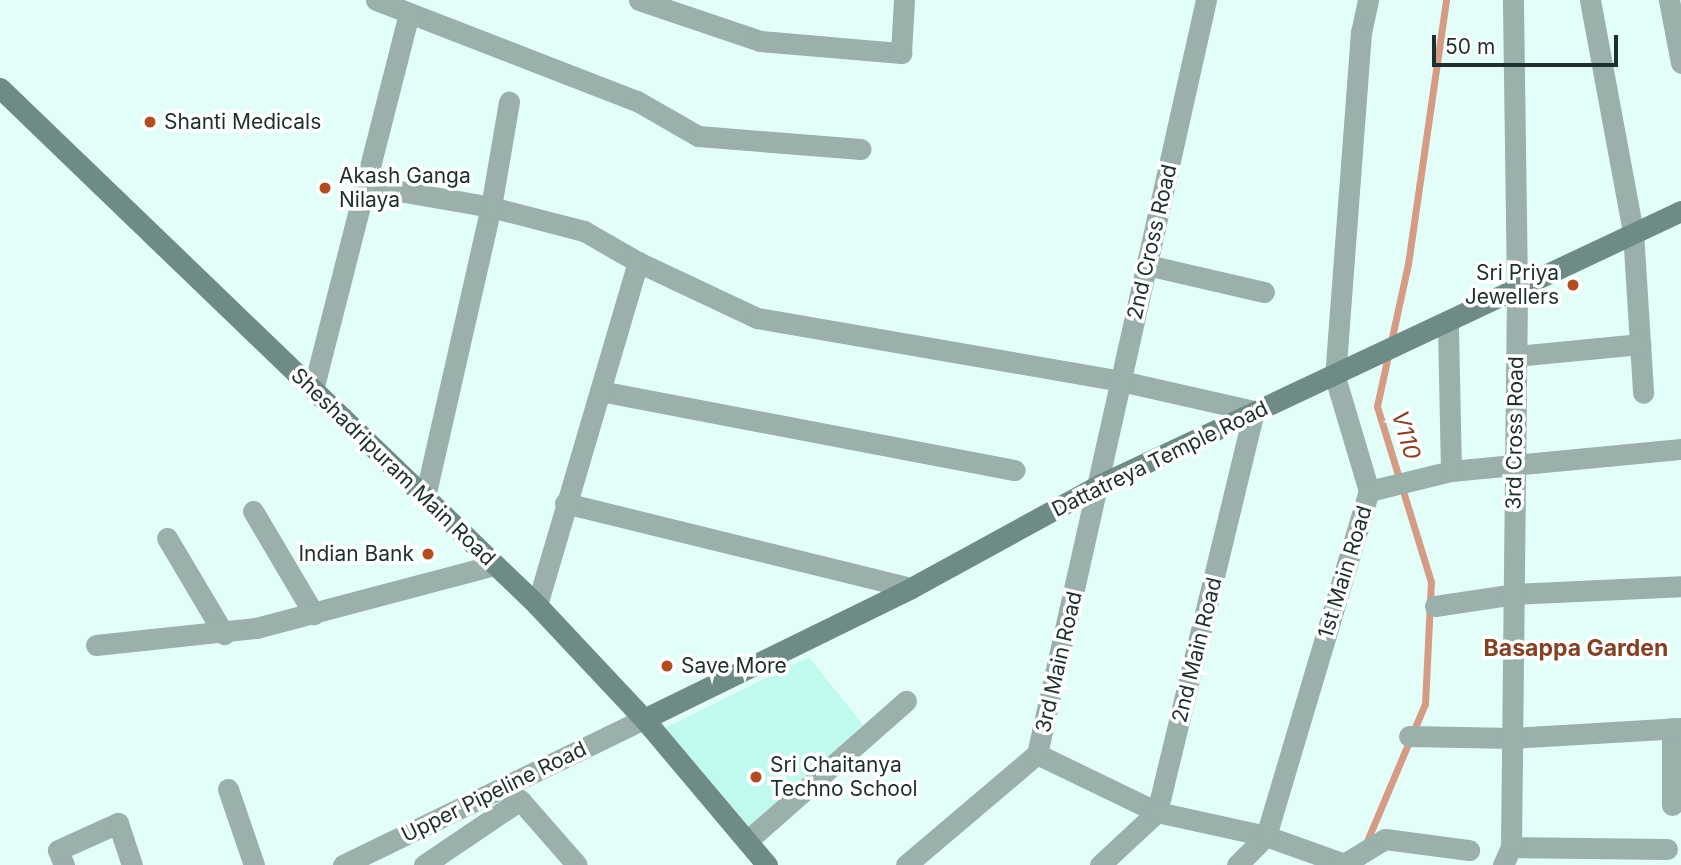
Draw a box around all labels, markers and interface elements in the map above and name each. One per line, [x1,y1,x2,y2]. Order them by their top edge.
scale bar [1436,21,1622,65]
text: 50 m [1445,34,1495,59]
place label: Shanti Medicals [164,109,321,135]
marker: Shanti Medicals [142,114,158,130]
street label: 2nd Cross Road [1122,162,1182,322]
place label: Akash Ganga Nilaya [339,163,471,213]
marker: Akash Ganga Nilaya [317,180,333,196]
place label: Sri Priya Jewellers [1465,260,1559,310]
marker: Sri Priya Jewellers [1565,277,1581,293]
street label: 3rd Cross Road [1501,356,1529,510]
street label: Sheshadripuram Main Road [286,363,500,571]
street label: Dattatreya Temple Road [1048,396,1272,522]
water label: V110 [1386,407,1426,463]
street label: 1st Main Road [1313,503,1377,641]
place label: Indian Bank [298,541,414,567]
marker: Indian Bank [420,546,436,562]
street label: 2nd Main Road [1167,575,1227,725]
street label: 3rd Main Road [1031,589,1087,735]
district label: Basappa Garden [1484,634,1668,662]
place label: Save More [681,653,787,679]
marker: Save More [659,658,675,674]
street label: Upper Pipeline Road [398,736,590,848]
place label: Sri Chaitanya Techno School [770,752,918,802]
marker: Sri Chaitanya Techno School [748,769,764,785]

